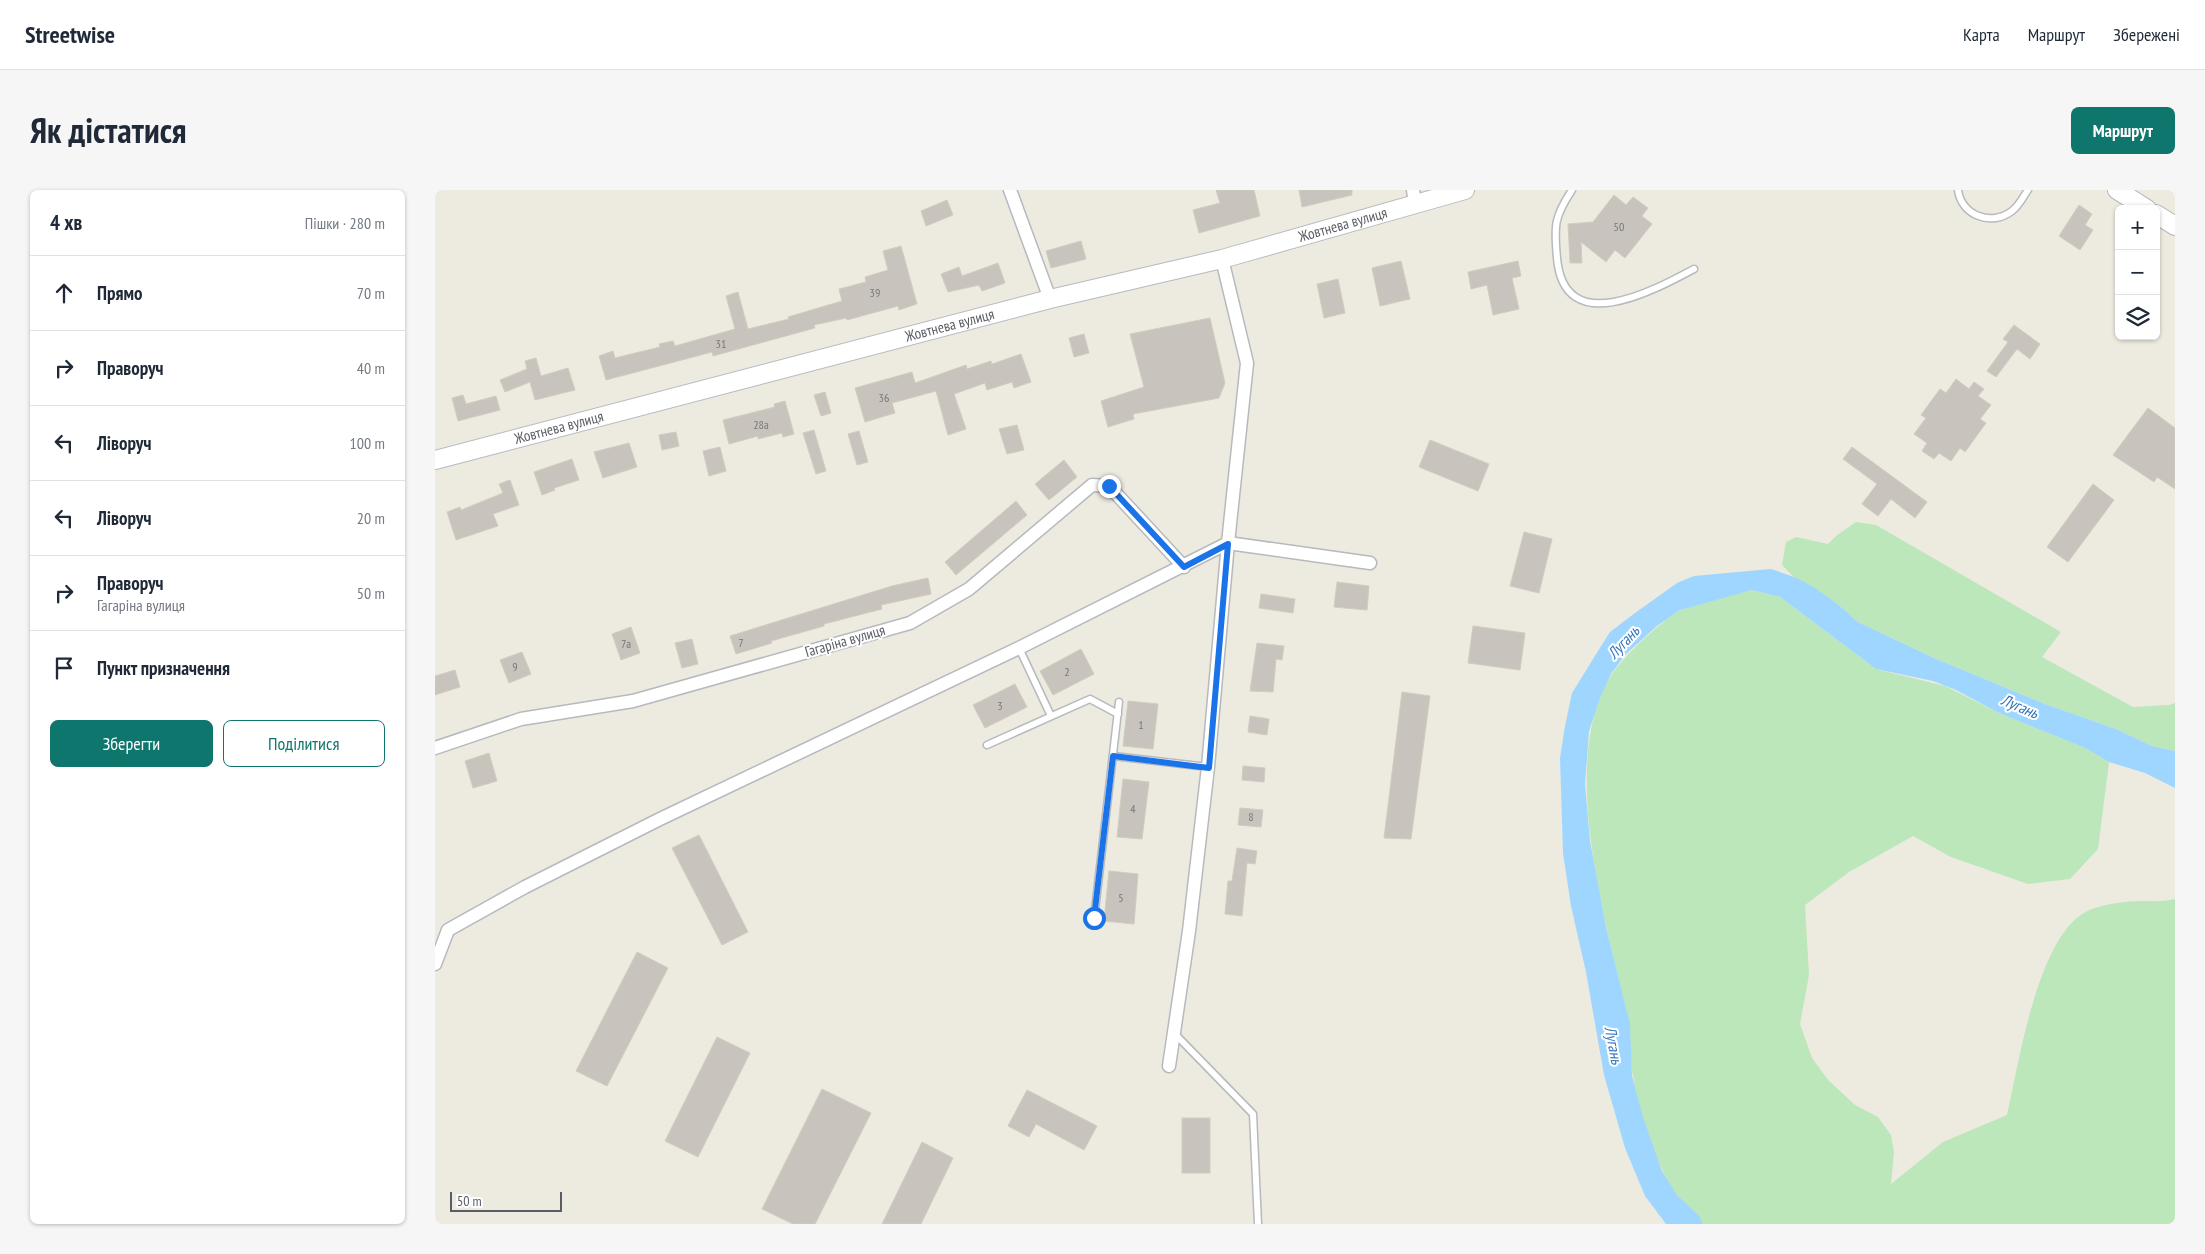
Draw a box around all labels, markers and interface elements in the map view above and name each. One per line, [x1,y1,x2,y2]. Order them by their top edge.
text: Streetwise [25,19,115,50]
text: Карта [1963,23,2000,46]
text: Маршрут [2028,23,2085,46]
text: Збережені [2113,23,2180,46]
text: Як дістатися [30,107,186,153]
button: Маршрут [2071,107,2175,154]
street label: Жовтнева вулиця [1295,203,1389,246]
map controls [2115,205,2160,340]
button: + [2115,205,2160,250]
text: 4 хв [50,209,82,236]
text: Пішки · 280 m [305,213,385,233]
house number: 50 [1614,219,1624,234]
button: − [2115,250,2160,295]
icon: ahead [50,279,78,307]
text: Прямо [97,281,142,305]
text: 70 m [357,283,385,303]
house number: 39 [870,285,880,300]
button: layers [2115,295,2160,340]
street label: Жовтнева вулиця [902,304,996,346]
house number: 31 [716,336,726,351]
icon: right [50,354,78,382]
text: Праворуч [97,356,164,380]
text: 40 m [357,358,385,378]
house number: 36 [879,390,889,405]
street label: Жовтнева вулиця [511,406,605,448]
house number: 28а [753,417,769,432]
icon: left [50,429,78,457]
text: Ліворуч [97,431,151,455]
text: 100 m [350,433,385,453]
route end [1098,475,1121,498]
icon: left [50,504,78,532]
text: Ліворуч [97,506,151,530]
text: 20 m [357,508,385,528]
text: Праворуч [97,571,164,595]
icon: right [50,579,78,607]
text: 50 m [357,583,385,603]
text: Гагаріна вулиця [97,595,185,615]
street label: Гагаріна вулиця [803,620,887,661]
water label: Лугань [1602,621,1644,664]
house number: 7 [738,635,744,650]
house number: 7а [621,636,631,651]
icon: arrive [50,654,78,682]
text: Пункт призначення [97,656,230,680]
house number: 9 [512,659,518,674]
house number: 2 [1064,664,1070,679]
water label: Лугань [1998,689,2042,723]
house number: 3 [997,698,1003,713]
house number: 1 [1138,717,1144,732]
button: Зберегти [50,720,213,767]
button: Поділитися [223,720,385,767]
house number: 4 [1130,801,1136,816]
house number: 8 [1248,809,1254,824]
house number: 5 [1118,890,1124,905]
route start [1083,907,1106,930]
water label: Лугань [1600,1023,1628,1067]
scale bar [450,1189,563,1212]
text: 50 m [457,1192,482,1210]

